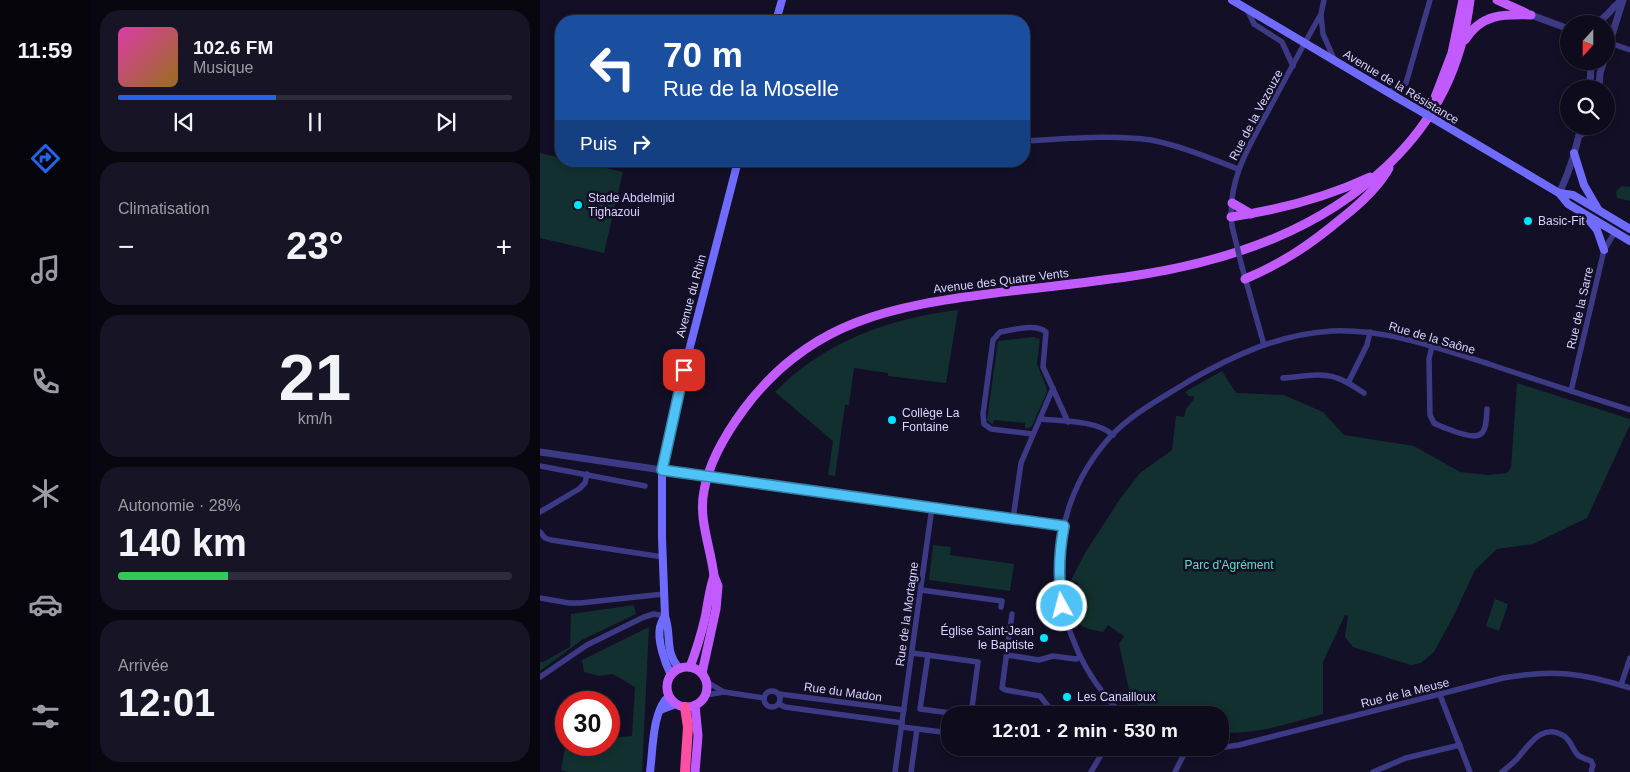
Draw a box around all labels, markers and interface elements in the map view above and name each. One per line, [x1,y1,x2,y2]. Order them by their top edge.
north arrow [1560,15,1615,70]
map controls [1560,15,1615,135]
icon: left [580,35,645,100]
text: 70 m [663,35,743,74]
text: 102.6 FM [193,37,273,58]
text: 11:59 [17,38,73,63]
street label: Avenue de la Résistance [1341,47,1462,127]
text: Musique [193,59,253,76]
street label: Rue de la Vezouze [1226,67,1286,163]
text: Rue de la Moselle [663,76,839,101]
button: search [1560,80,1615,135]
icon: previous [170,108,198,136]
icon: pause [301,108,329,136]
icon: next [432,108,460,136]
icon: right [627,130,655,158]
text: Puis [580,133,617,154]
icon: directions [28,141,63,176]
place label: Stade Abdelmjid Tighazoui [588,191,675,219]
marker: Stade Abdelmjid Tighazoui [572,199,584,211]
text: Climatisation [118,200,210,217]
place label: Basic-Fit [1538,214,1585,228]
marker: Basic-Fit [1522,215,1534,227]
text: 23° [286,225,344,267]
text: − [118,231,134,262]
text: + [496,231,512,262]
icon: music [28,252,63,287]
street label: Avenue du Rhin [673,253,709,339]
street label: Rue de la Sarre [1564,265,1596,351]
street label: Avenue des Quatre Vents [932,266,1070,296]
street label: Rue de la Saône [1387,319,1477,357]
text: 21 [279,341,351,414]
pin [663,349,705,391]
icon: arrive [670,356,698,384]
icon: phone [28,364,63,399]
place label: Collège La Fontaine [902,406,960,434]
text: km/h [298,410,332,427]
marker: Collège La Fontaine [886,414,898,426]
icon: climate [28,476,63,511]
text: Autonomie · 28% [118,497,241,514]
text: 140 km [118,522,247,564]
park label: Parc d'Agrément [1185,558,1274,572]
street label: Rue de la Mortagne [893,561,921,667]
position arrow [1035,579,1087,631]
icon: car [28,587,63,622]
place label: Église Saint-Jean le Baptiste [941,623,1034,652]
marker: Église Saint-Jean le Baptiste [1038,632,1050,644]
text: Arrivée [118,657,169,674]
street label: Rue de la Meuse [1359,675,1451,711]
street label: Rue du Madon [803,680,883,704]
text: 12:01 [118,682,215,724]
place label: Les Canailloux [1077,690,1156,704]
speed limit sign: 30 [555,691,620,756]
marker: Les Canailloux [1061,691,1073,703]
icon: filters [28,699,63,734]
text: 12:01 · 2 min · 530 m [992,720,1178,741]

